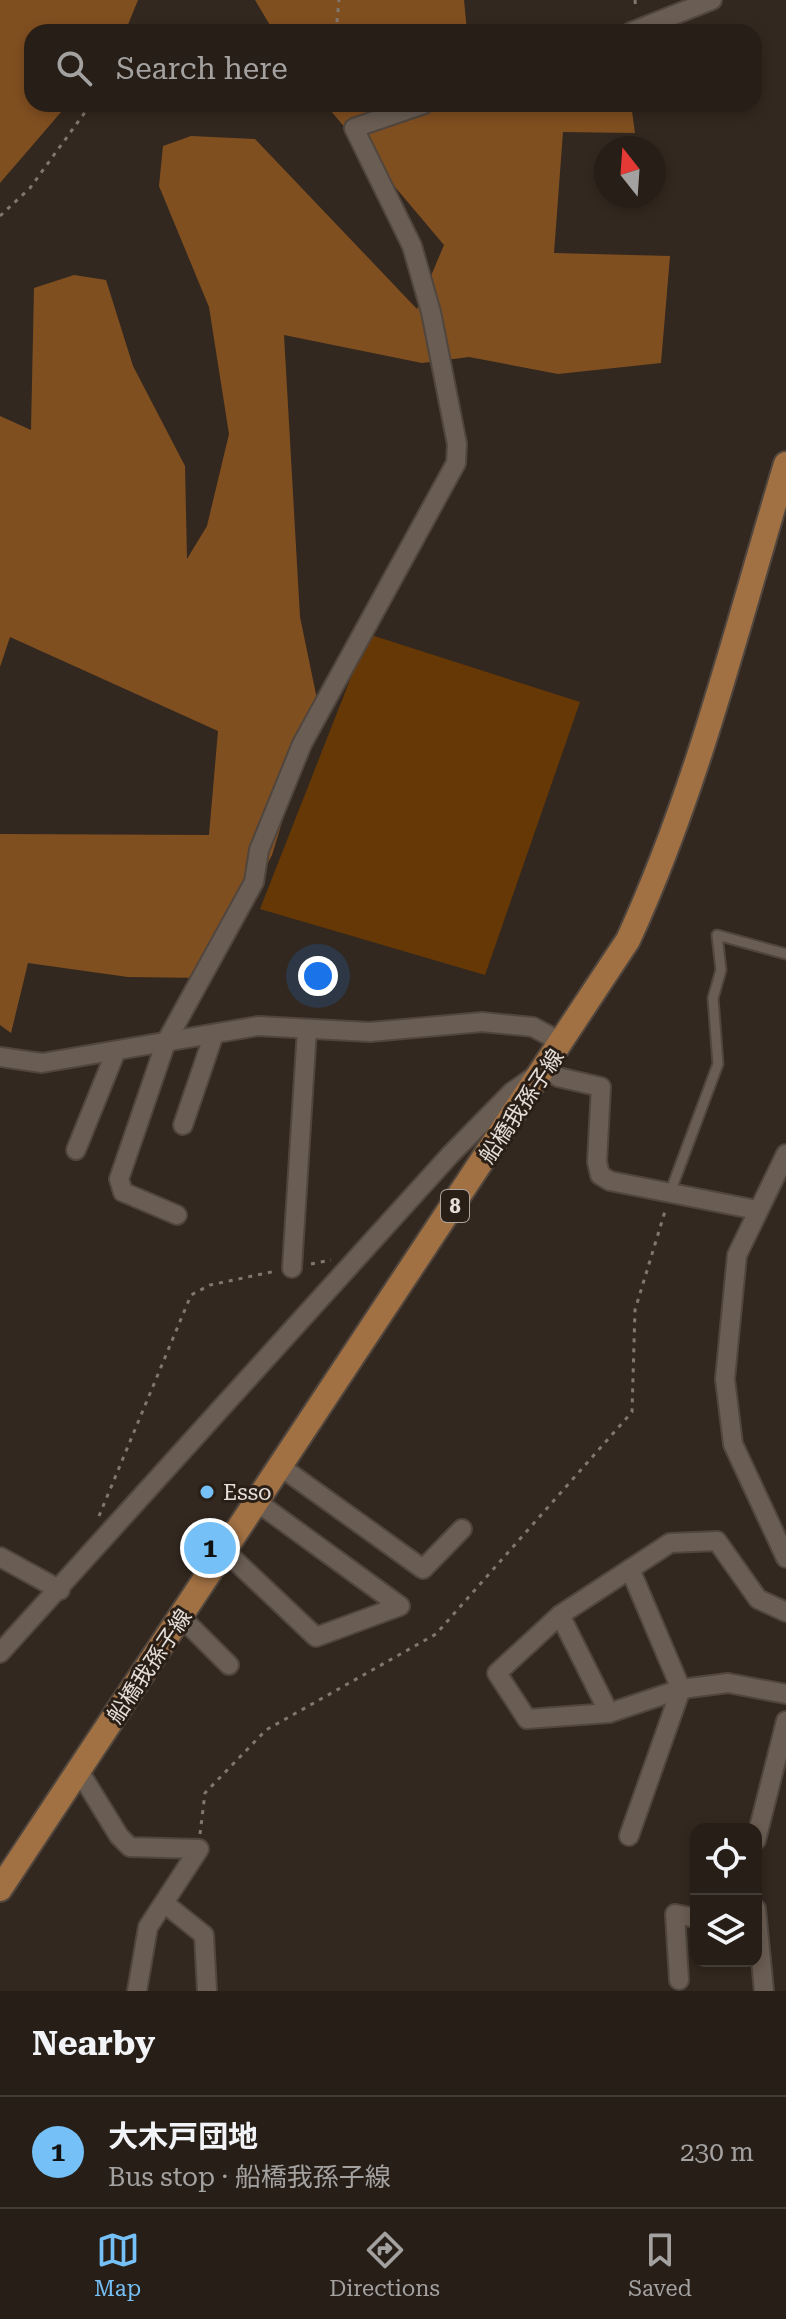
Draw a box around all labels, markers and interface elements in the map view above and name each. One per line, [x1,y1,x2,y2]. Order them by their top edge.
search box [24,24,762,112]
icon: search [52,46,96,90]
text: Search here [116,51,288,86]
north arrow [594,136,666,208]
your location [298,956,338,996]
street label: 船橋我孫子線 [474,1045,569,1168]
road number: 8 [441,1190,469,1222]
place label: Esso [223,1480,272,1505]
marker: Esso [198,1483,216,1501]
pin: 1 [184,1518,236,1578]
street label: 船橋我孫子線 [102,1605,197,1728]
map controls [690,1823,762,1967]
button: locate [690,1823,762,1895]
button: layers [690,1895,762,1967]
text: Nearby [32,2023,155,2063]
text: 大木戸団地 [108,2119,258,2154]
text: 1 [51,2137,65,2167]
text: 230 m [680,2137,754,2167]
text: Bus stop · 船橋我孫子線 [108,2162,391,2192]
tab: Map [94,2228,141,2301]
tab: Directions [329,2228,440,2301]
tab: Saved [628,2228,692,2301]

